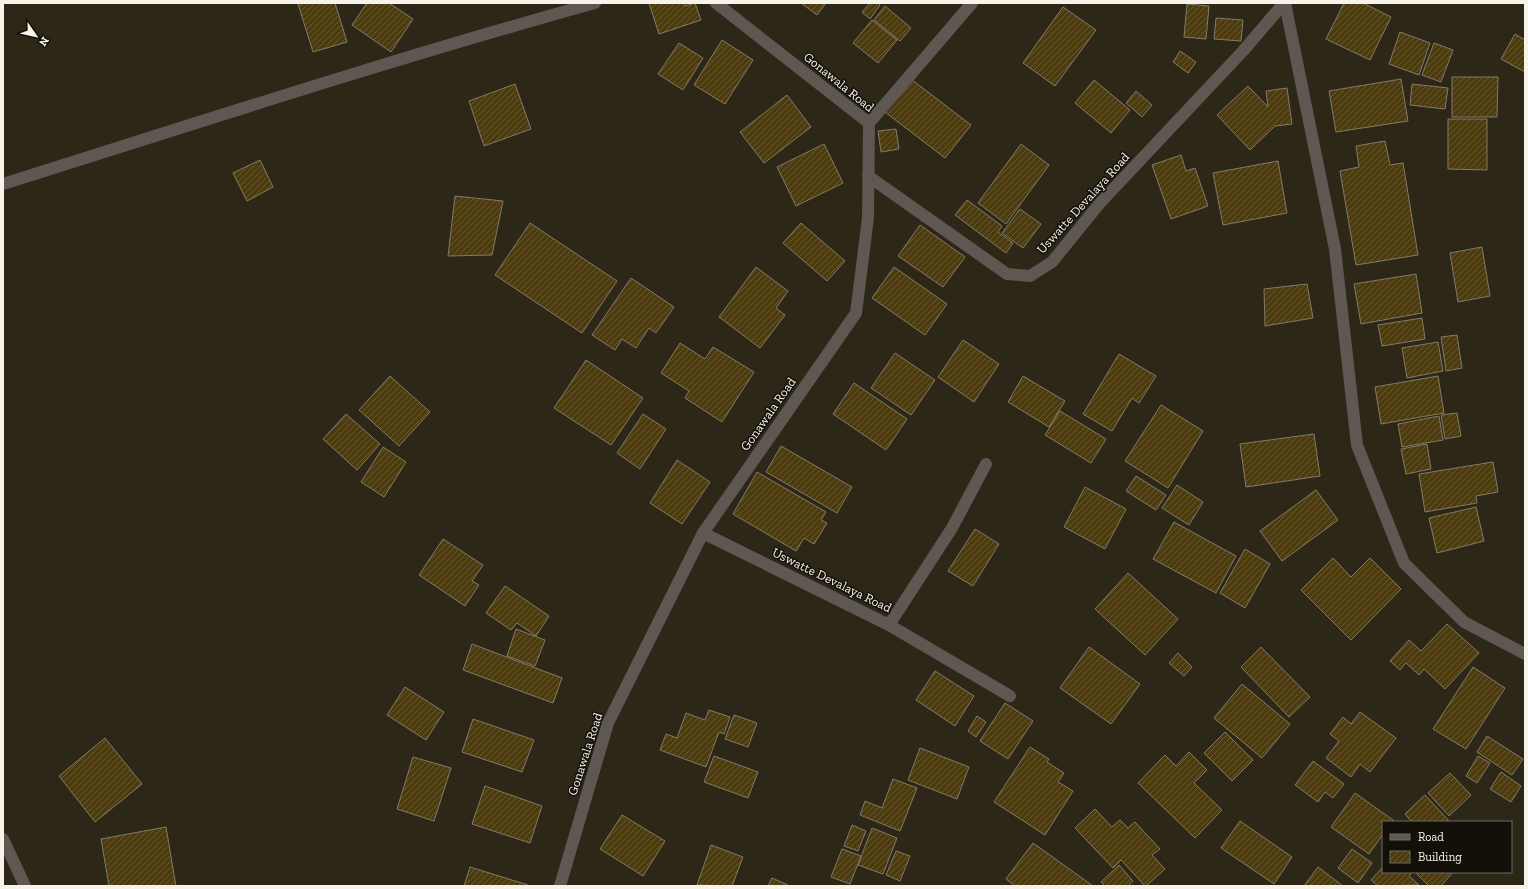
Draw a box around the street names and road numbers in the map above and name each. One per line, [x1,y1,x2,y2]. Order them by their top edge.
street label: Gonawala Road [801,49,877,115]
street label: Uswatte Devalaya Road [1034,149,1132,257]
street label: Gonawala Road [737,374,799,454]
street label: Uswatte Devalaya Road [770,545,894,615]
street label: Gonawala Road [565,711,605,797]

